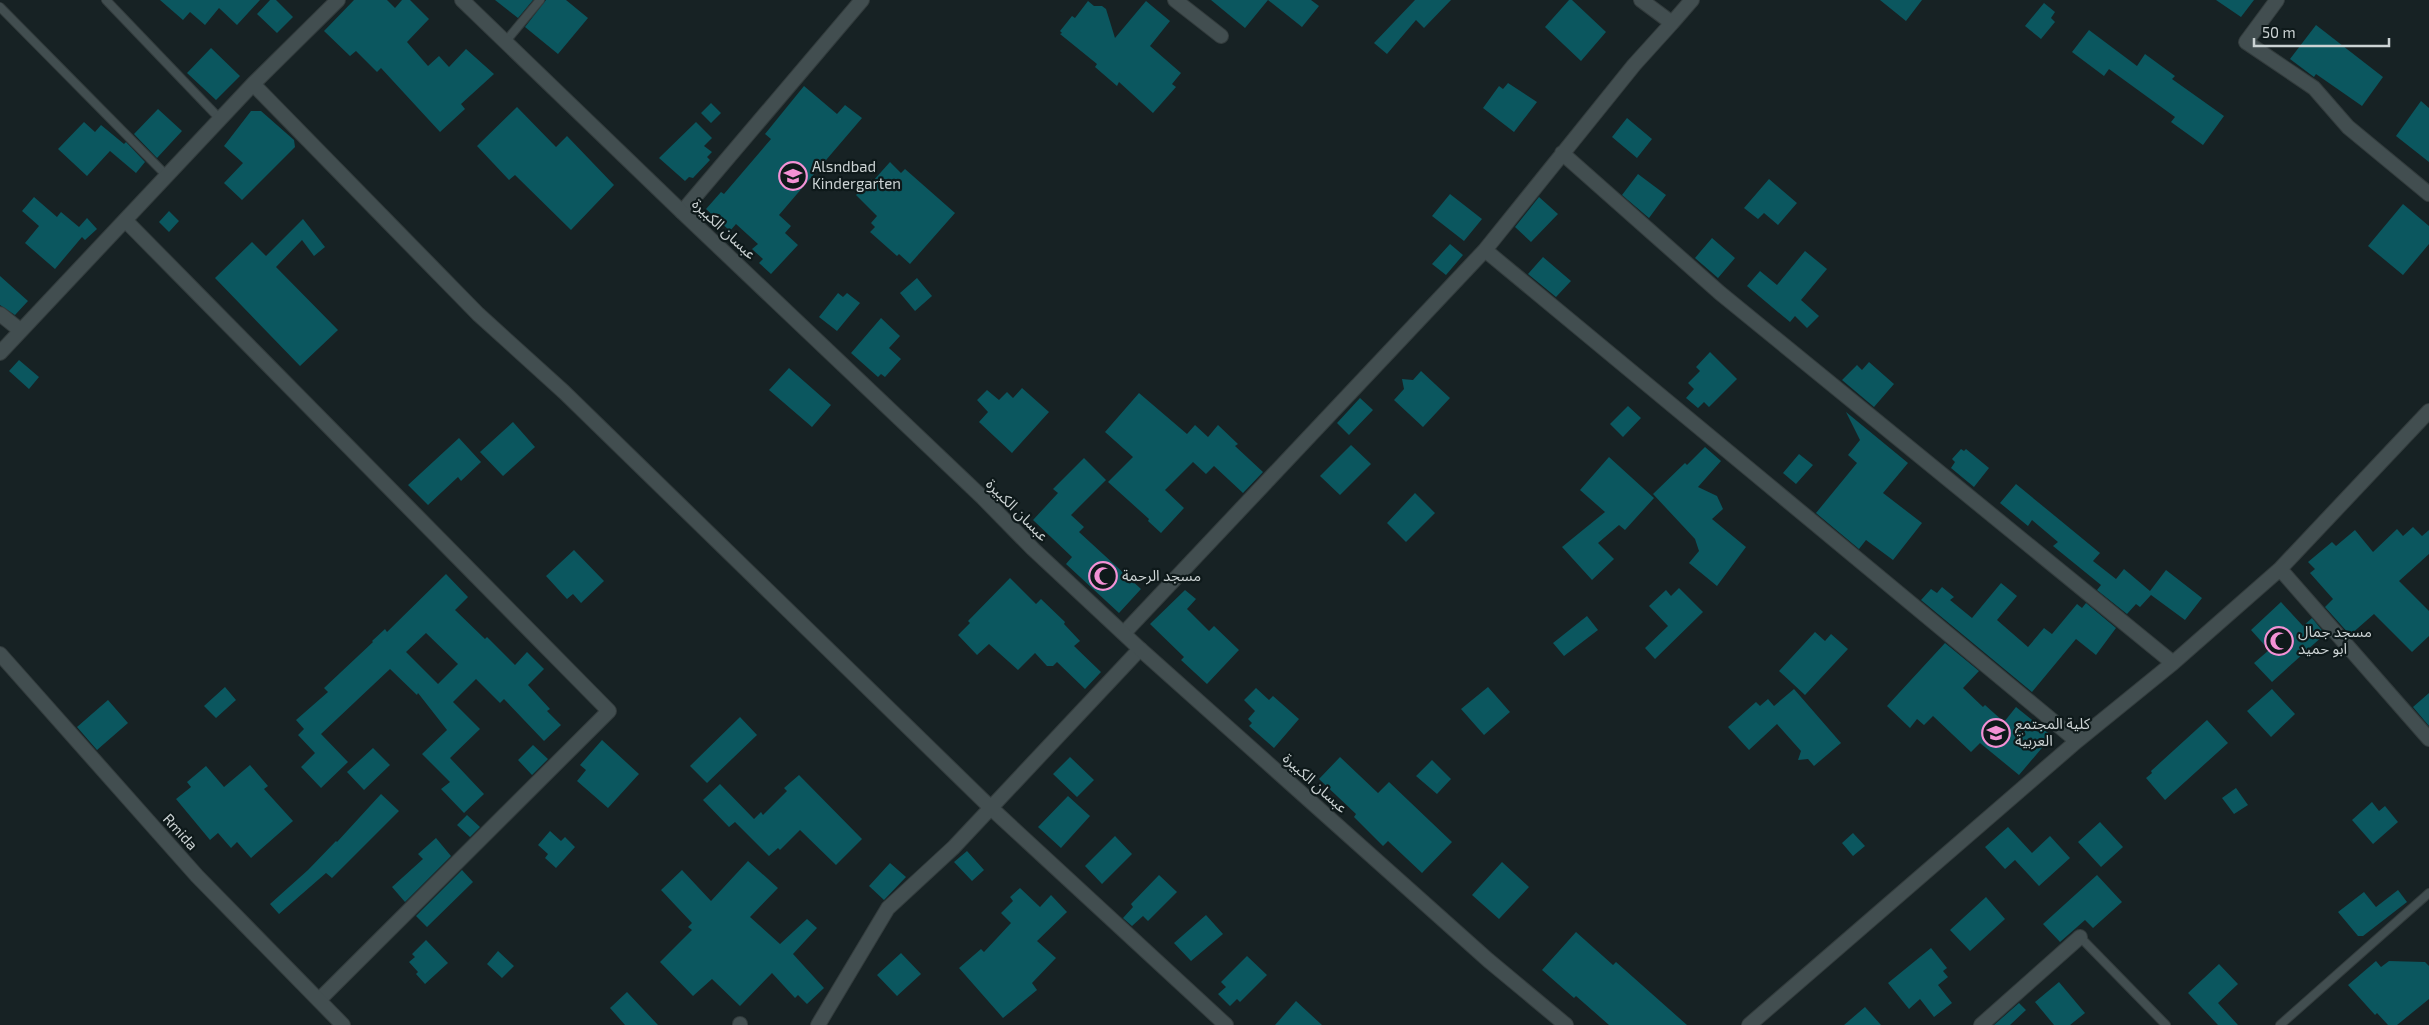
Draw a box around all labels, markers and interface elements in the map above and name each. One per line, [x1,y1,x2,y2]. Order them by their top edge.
scale bar [2254,15,2389,47]
text: 50 m [2262,23,2296,41]
place label: Alsndbad Kindergarten [812,157,901,192]
school or university icon: Alsndbad Kindergarten [778,161,808,191]
street label: عبسان الكبيرة [688,194,761,263]
street label: عبسان الكبيرة [982,474,1053,545]
mosque icon: مسجد الرحمة [1088,561,1118,591]
place label: مسجد الرحمة [1122,566,1201,585]
place label: مسجد جمال ابو حميد [2298,622,2372,658]
mosque icon: مسجد جمال ابو حميد [2264,626,2294,656]
place label: كلية المجتمع العربية [2015,714,2091,750]
school or university icon: كلية المجتمع العربية [1981,718,2011,748]
street label: عبسان الكبيرة [1279,749,1352,817]
street label: Rmida [160,809,202,853]

